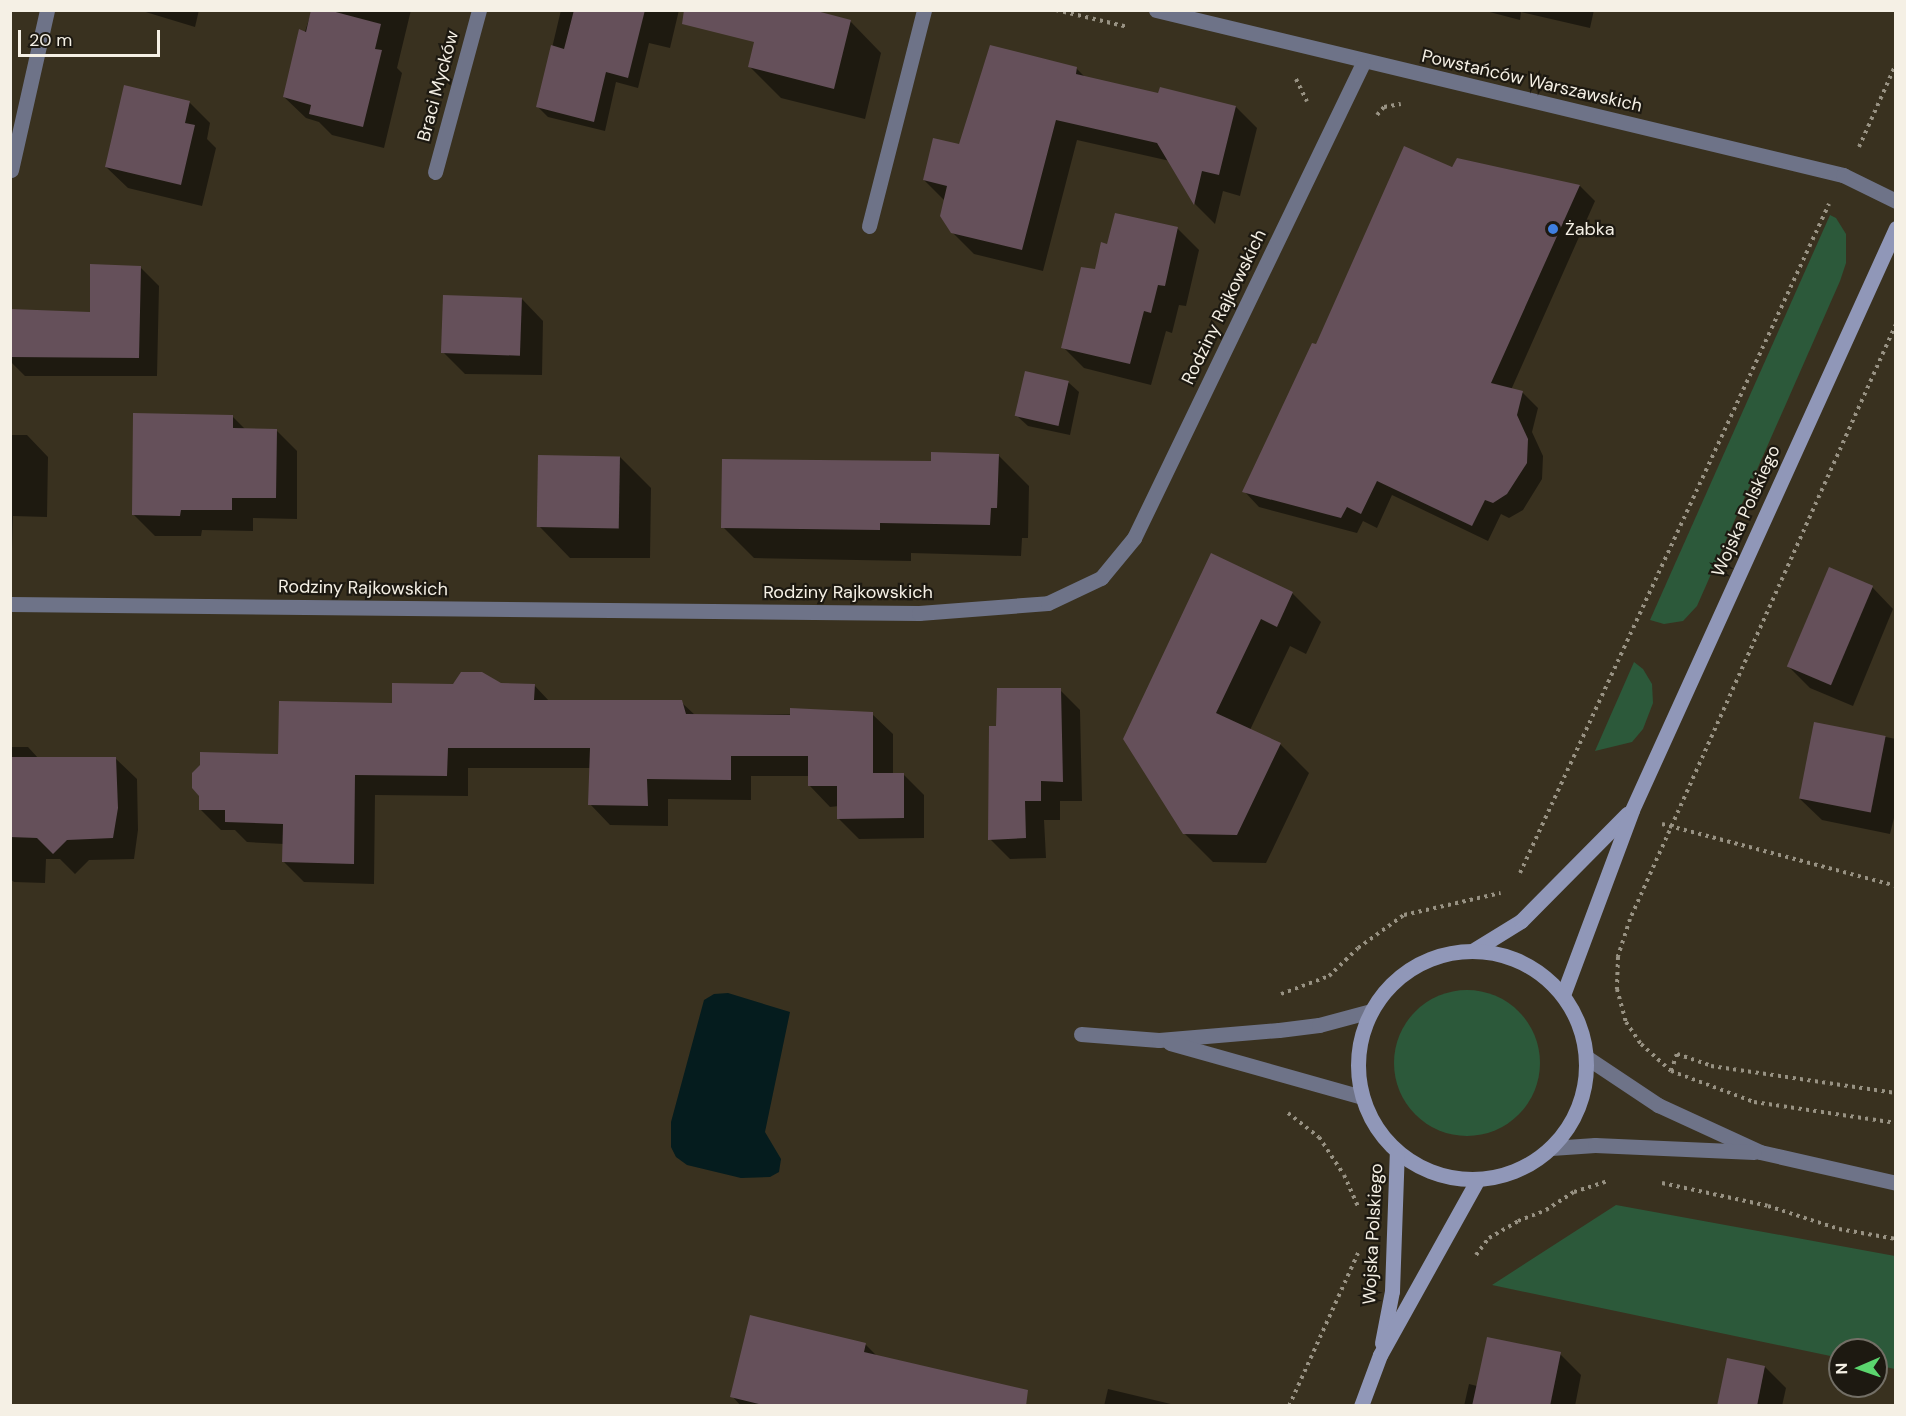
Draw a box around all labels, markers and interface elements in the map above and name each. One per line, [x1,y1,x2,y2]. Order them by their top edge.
scale bar [21,18,164,56]
text: 20 m [29,28,72,52]
street label: Braci Mycków [413,28,463,144]
street label: Powstańców Warszawskich [1420,45,1644,117]
place label: Żabka [1565,218,1615,240]
marker: Żabka [1546,222,1560,236]
street label: Rodziny Rajkowskich [1177,226,1271,388]
street label: Wojska Polskiego [1707,442,1785,580]
street label: Rodziny Rajkowskich [278,576,448,600]
street label: Rodziny Rajkowskich [763,581,933,603]
street label: Wojska Polskiego [1359,1163,1387,1305]
north arrow [1828,1338,1888,1398]
text: N [1831,1362,1852,1375]

